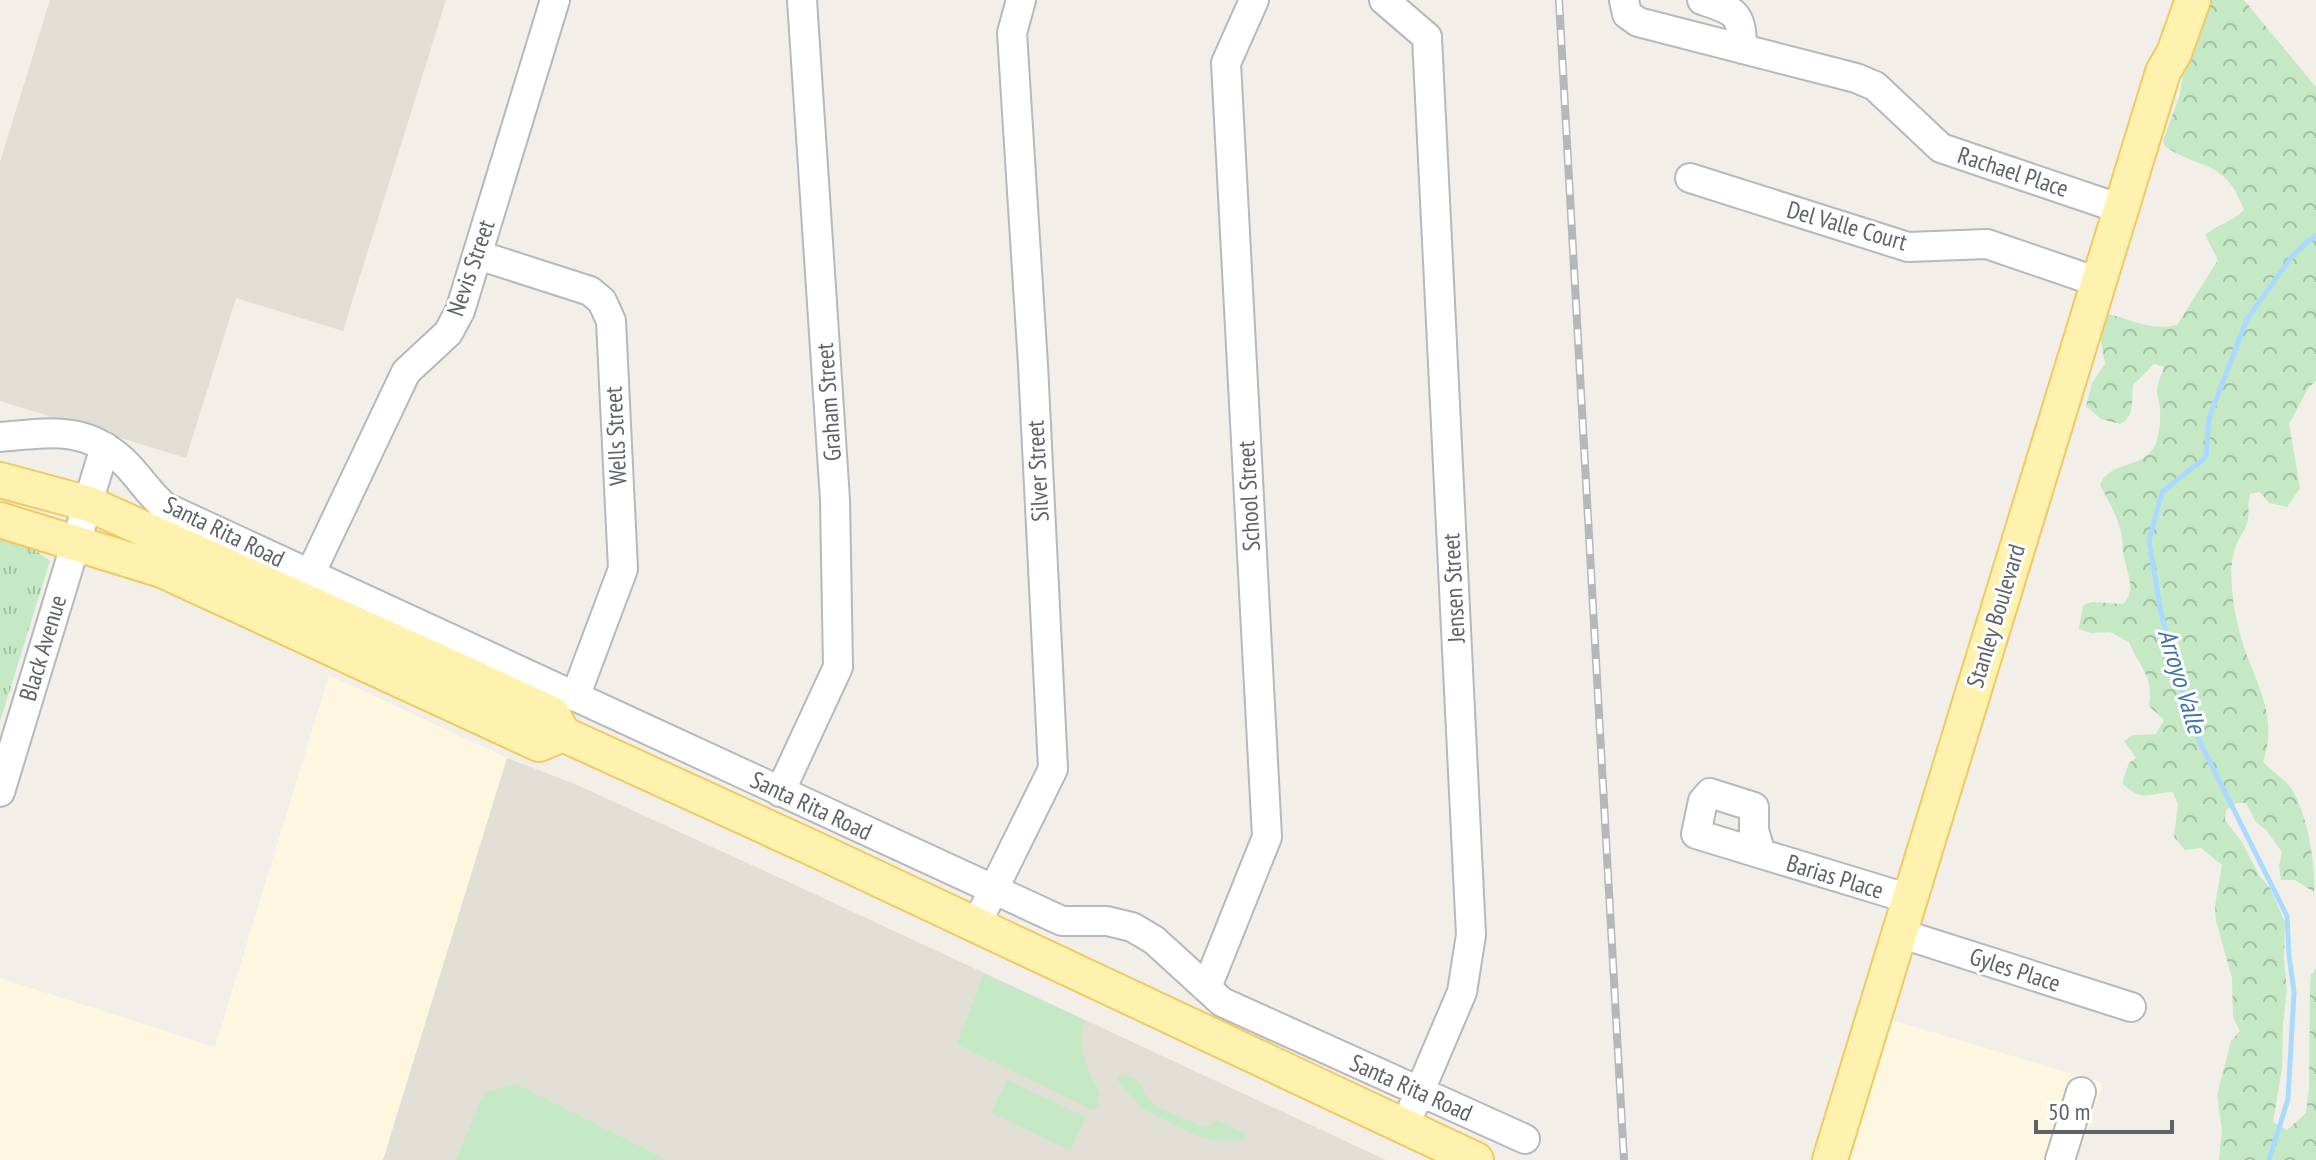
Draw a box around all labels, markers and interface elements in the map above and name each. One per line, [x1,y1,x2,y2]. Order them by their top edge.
street label: Rachael Place [1954,139,2072,204]
street label: Del Valle Court [1784,194,1911,258]
street label: Nevis Street [440,215,502,320]
street label: Graham Street [809,341,848,462]
street label: Wells Street [597,385,634,486]
street label: Silver Street [1019,419,1056,523]
street label: School Street [1230,440,1267,552]
street label: Santa Rita Road [159,489,290,574]
street label: Jensen Street [1435,532,1472,645]
street label: Stanley Boulevard [1959,540,2032,691]
street label: Black Avenue [12,591,73,704]
water label: Arroyo Valle [2151,625,2215,739]
street label: Santa Rita Road [745,764,877,847]
street label: Barias Place [1783,847,1887,906]
street label: Gyles Place [1966,940,2064,999]
street label: Santa Rita Road [1345,1047,1477,1128]
scale bar [2036,1084,2172,1134]
text: 50 m [2048,1096,2090,1127]

